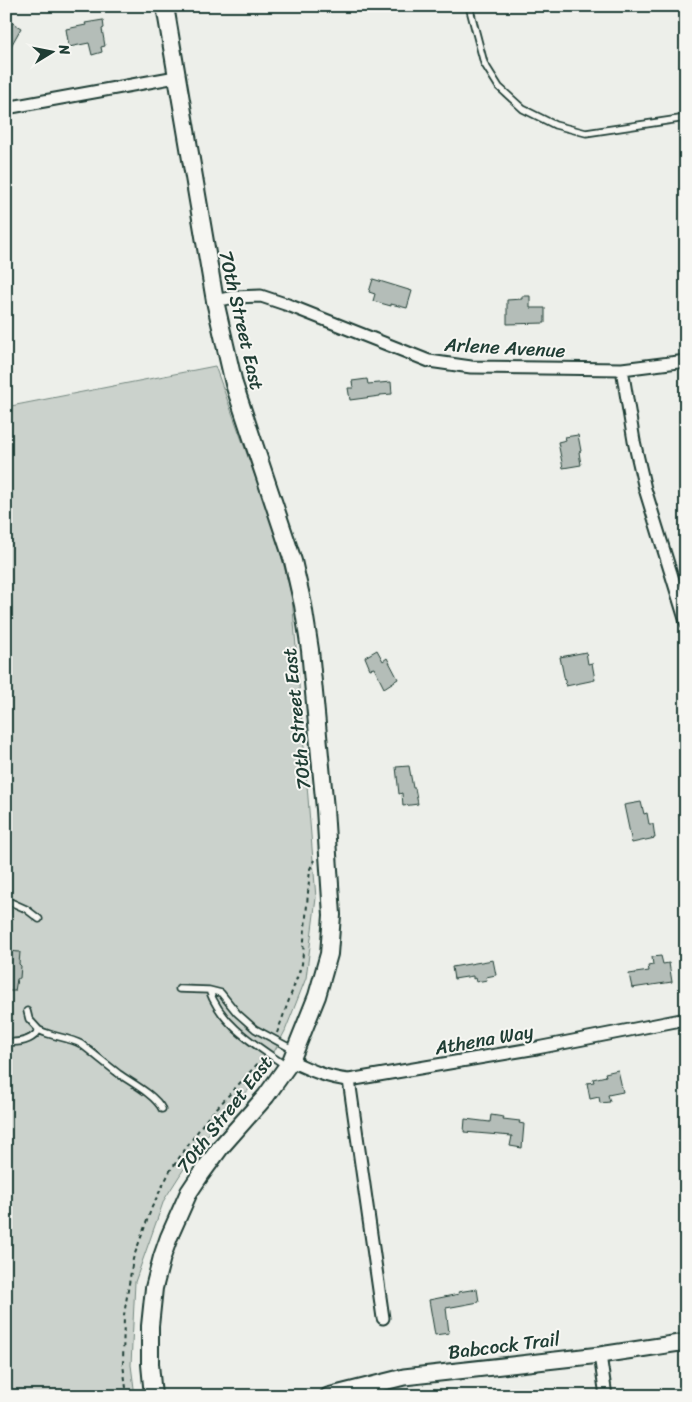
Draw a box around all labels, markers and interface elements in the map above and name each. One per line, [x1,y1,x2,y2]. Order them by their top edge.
north arrow [28,28,78,78]
text: N [51,42,78,57]
street label: 70th Street East [209,247,274,393]
street label: Arlene Avenue [443,328,567,367]
street label: 70th Street East [273,646,320,791]
street label: Athena Way [431,1015,536,1065]
street label: 70th Street East [168,1048,281,1181]
street label: Babcock Trail [446,1322,562,1369]

